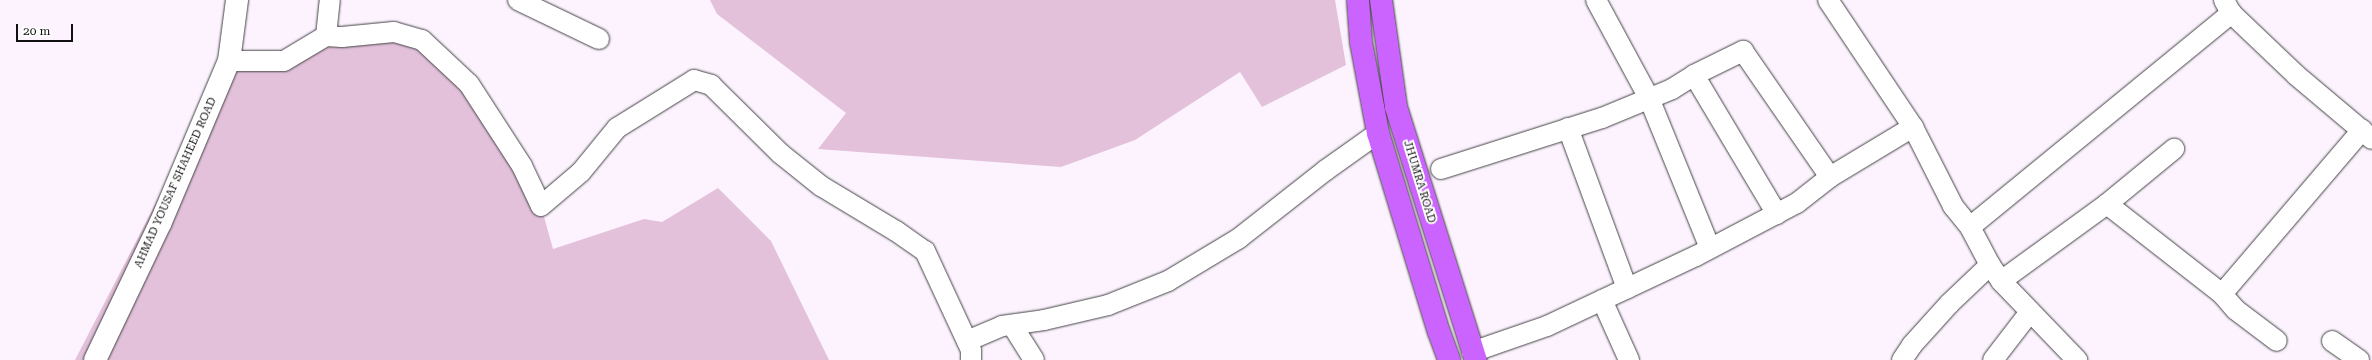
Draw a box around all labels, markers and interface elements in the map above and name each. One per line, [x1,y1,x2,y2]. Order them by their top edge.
scale bar [18,16,75,42]
text: 20 m [23,24,50,38]
street label: AHMAD YOUSAF SHAHEED ROAD [132,96,220,270]
street label: JHUMRA ROAD [1400,139,1438,225]

